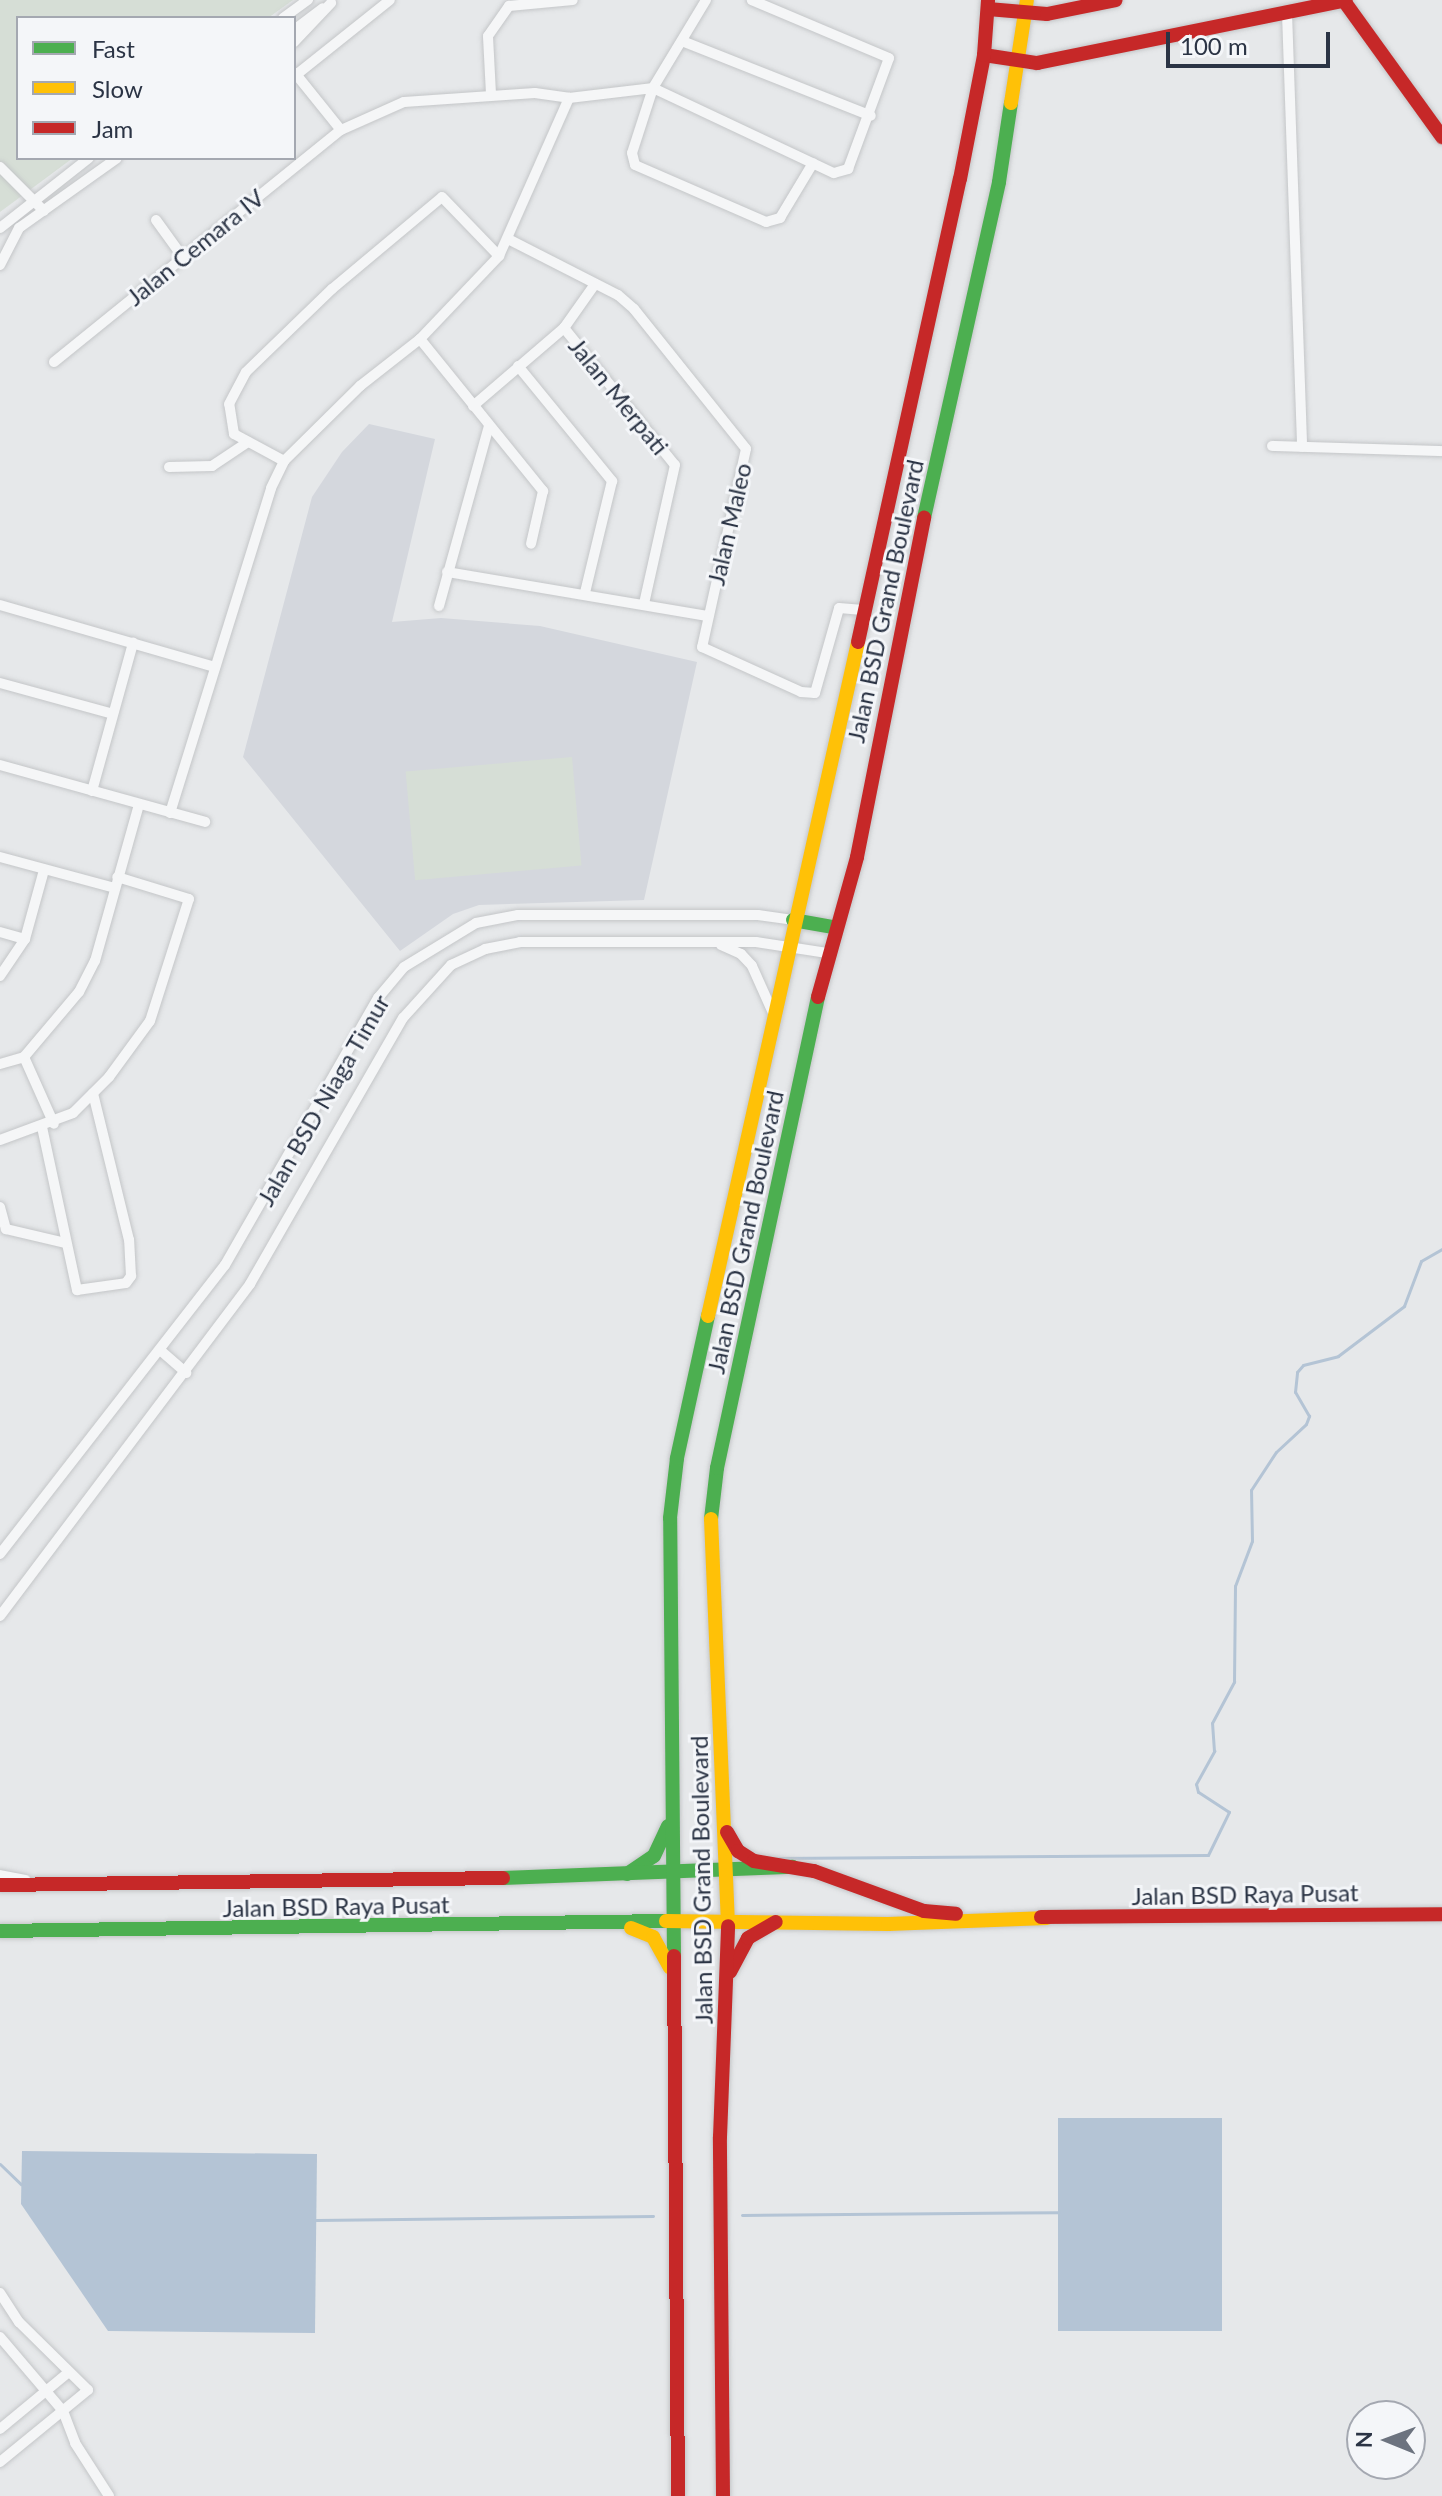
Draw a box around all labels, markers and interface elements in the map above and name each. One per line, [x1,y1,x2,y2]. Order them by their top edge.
legend [16,16,296,160]
scale bar [1170,16,1334,66]
text: 100 m [1180,31,1248,60]
text: Fast [92,34,135,63]
text: Slow [92,74,143,103]
text: Jam [92,114,133,143]
street label: Jalan Cemara IV [120,183,270,311]
street label: Jalan Merpati [563,332,675,460]
street label: Jalan BSD Grand Boulevard [841,457,929,745]
street label: Jalan Maleo [701,460,757,588]
street label: Jalan BSD Niaga Timur [251,989,395,1211]
street label: Jalan BSD Grand Boulevard [701,1088,789,1376]
street label: Jalan BSD Grand Boulevard [684,1735,718,2025]
street label: Jalan BSD Raya Pusat [1131,1878,1359,1910]
street label: Jalan BSD Raya Pusat [222,1890,450,1922]
north arrow [1346,2400,1426,2480]
text: N [1350,2431,1377,2448]

